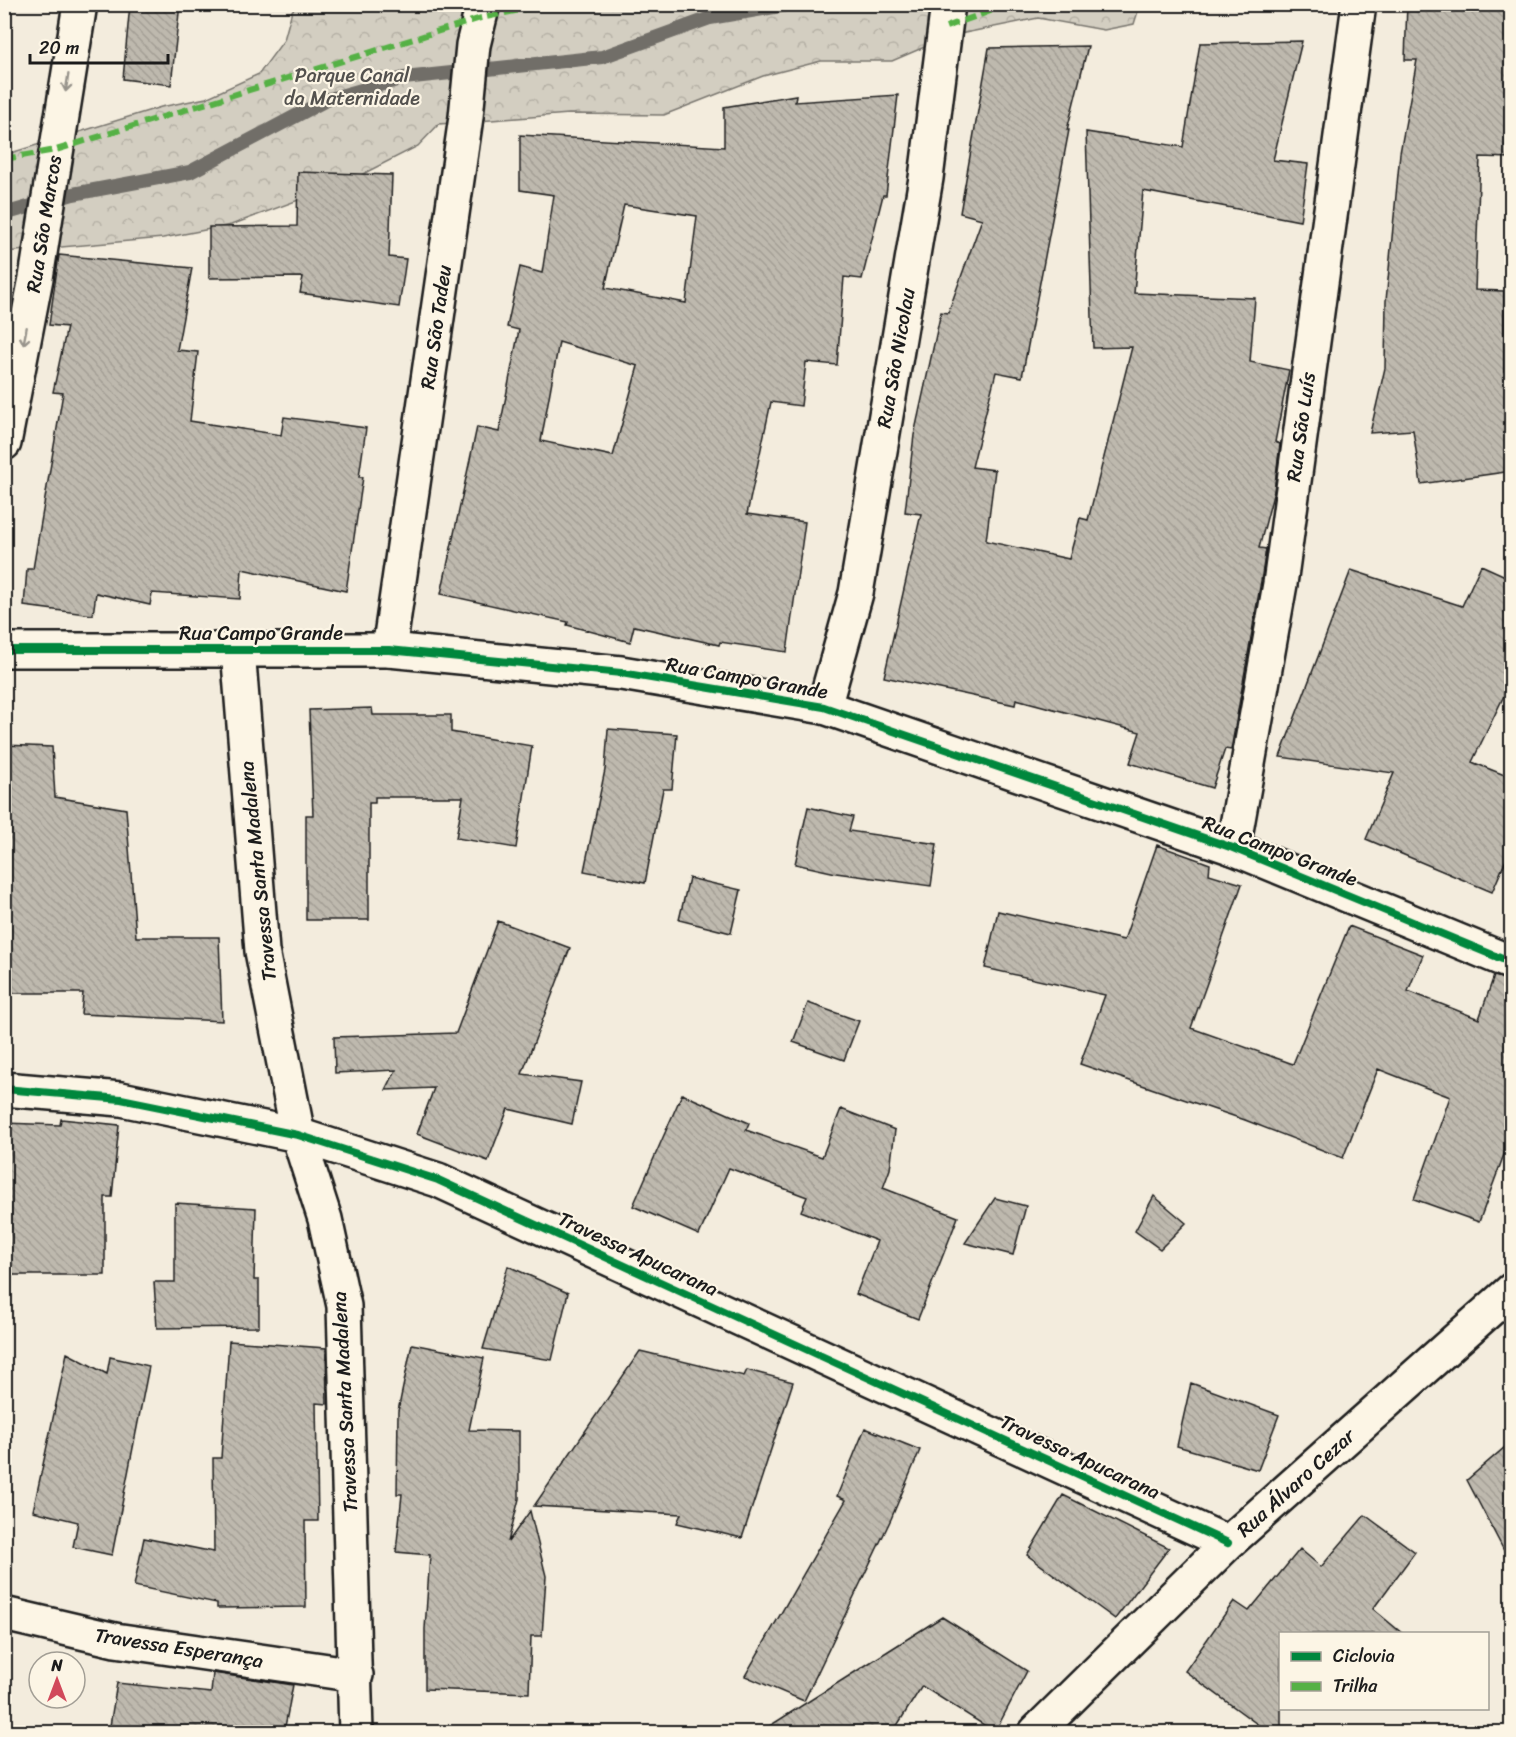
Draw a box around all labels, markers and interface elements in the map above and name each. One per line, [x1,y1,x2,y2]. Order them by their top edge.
scale bar [30,27,168,65]
text: 20 m [39,32,79,64]
park label: Parque Canal da Maternidade [284,58,420,116]
one-way arrow [62,73,73,92]
street label: Rua São Marcos [16,152,72,295]
street label: Rua São Tadeu [410,262,462,392]
street label: Rua São Nicolau [866,285,926,431]
one-way arrow [19,326,30,345]
street label: Rua São Luís [1276,369,1326,484]
street label: Rua Campo Grande [179,616,343,651]
street label: Rua Campo Grande [663,647,831,709]
street label: Travessa Santa Madalena [229,759,287,983]
street label: Rua Campo Grande [1197,805,1363,897]
street label: Travessa Apucarana [552,1202,724,1306]
street label: Travessa Santa Madalena [322,1291,368,1513]
street label: Travessa Apucarana [994,1405,1166,1509]
street label: Rua Álvaro Cezar [1228,1419,1365,1546]
street label: Travessa Esperança [92,1617,266,1679]
legend [1279,1632,1489,1710]
text: Ciclovia [1333,1640,1395,1672]
north arrow [27,1650,87,1710]
text: N [50,1651,63,1680]
text: Trilha [1333,1670,1378,1702]

